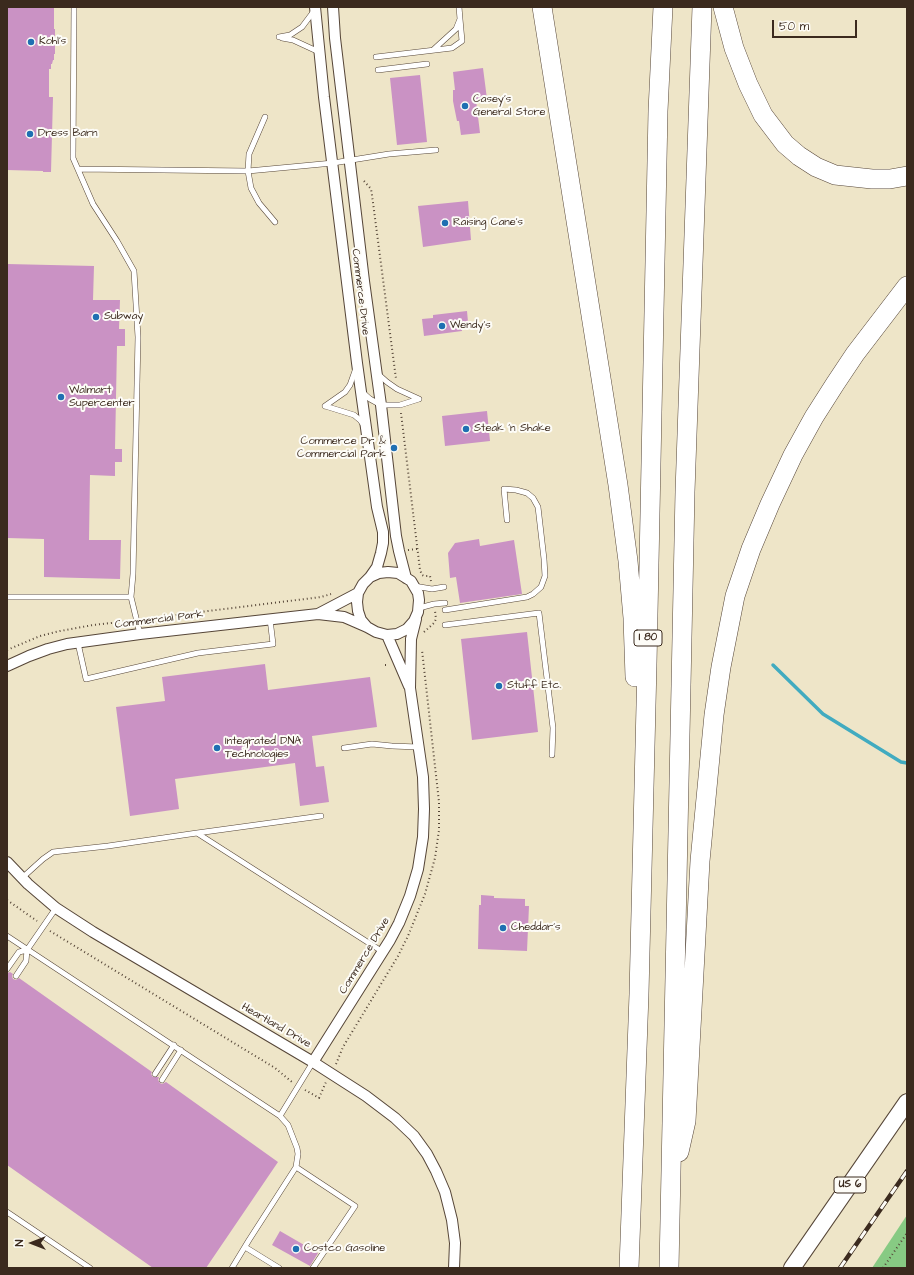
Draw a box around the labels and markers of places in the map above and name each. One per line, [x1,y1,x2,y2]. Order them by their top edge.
place label: Kohl's [39,35,66,49]
marker: Kohl's [26,37,36,47]
place label: Casey's General Store [473,93,546,119]
marker: Casey's General Store [460,101,470,111]
place label: Dress Barn [38,127,98,141]
marker: Dress Barn [25,129,35,139]
place label: Raising Cane's [453,216,523,230]
marker: Raising Cane's [440,218,450,228]
place label: Subway [104,310,143,324]
marker: Subway [91,312,101,322]
place label: Wendy's [450,319,491,333]
marker: Wendy's [437,321,447,331]
place label: Walmart Supercenter [69,384,135,410]
marker: Walmart Supercenter [56,392,66,402]
place label: Steak 'n Shake [474,422,551,436]
marker: Steak 'n Shake [461,424,471,434]
place label: Commerce Dr & Commercial Park [297,435,386,461]
marker: Commerce Dr & Commercial Park [389,443,399,453]
place label: Stuff Etc. [507,679,561,693]
marker: Stuff Etc. [494,681,504,691]
place label: Integrated DNA Technologies [225,735,301,761]
marker: Integrated DNA Technologies [212,743,222,753]
place label: Cheddar's [511,921,560,935]
marker: Cheddar's [498,923,508,933]
place label: Costco Gasoline [304,1242,385,1256]
marker: Costco Gasoline [291,1244,301,1254]

